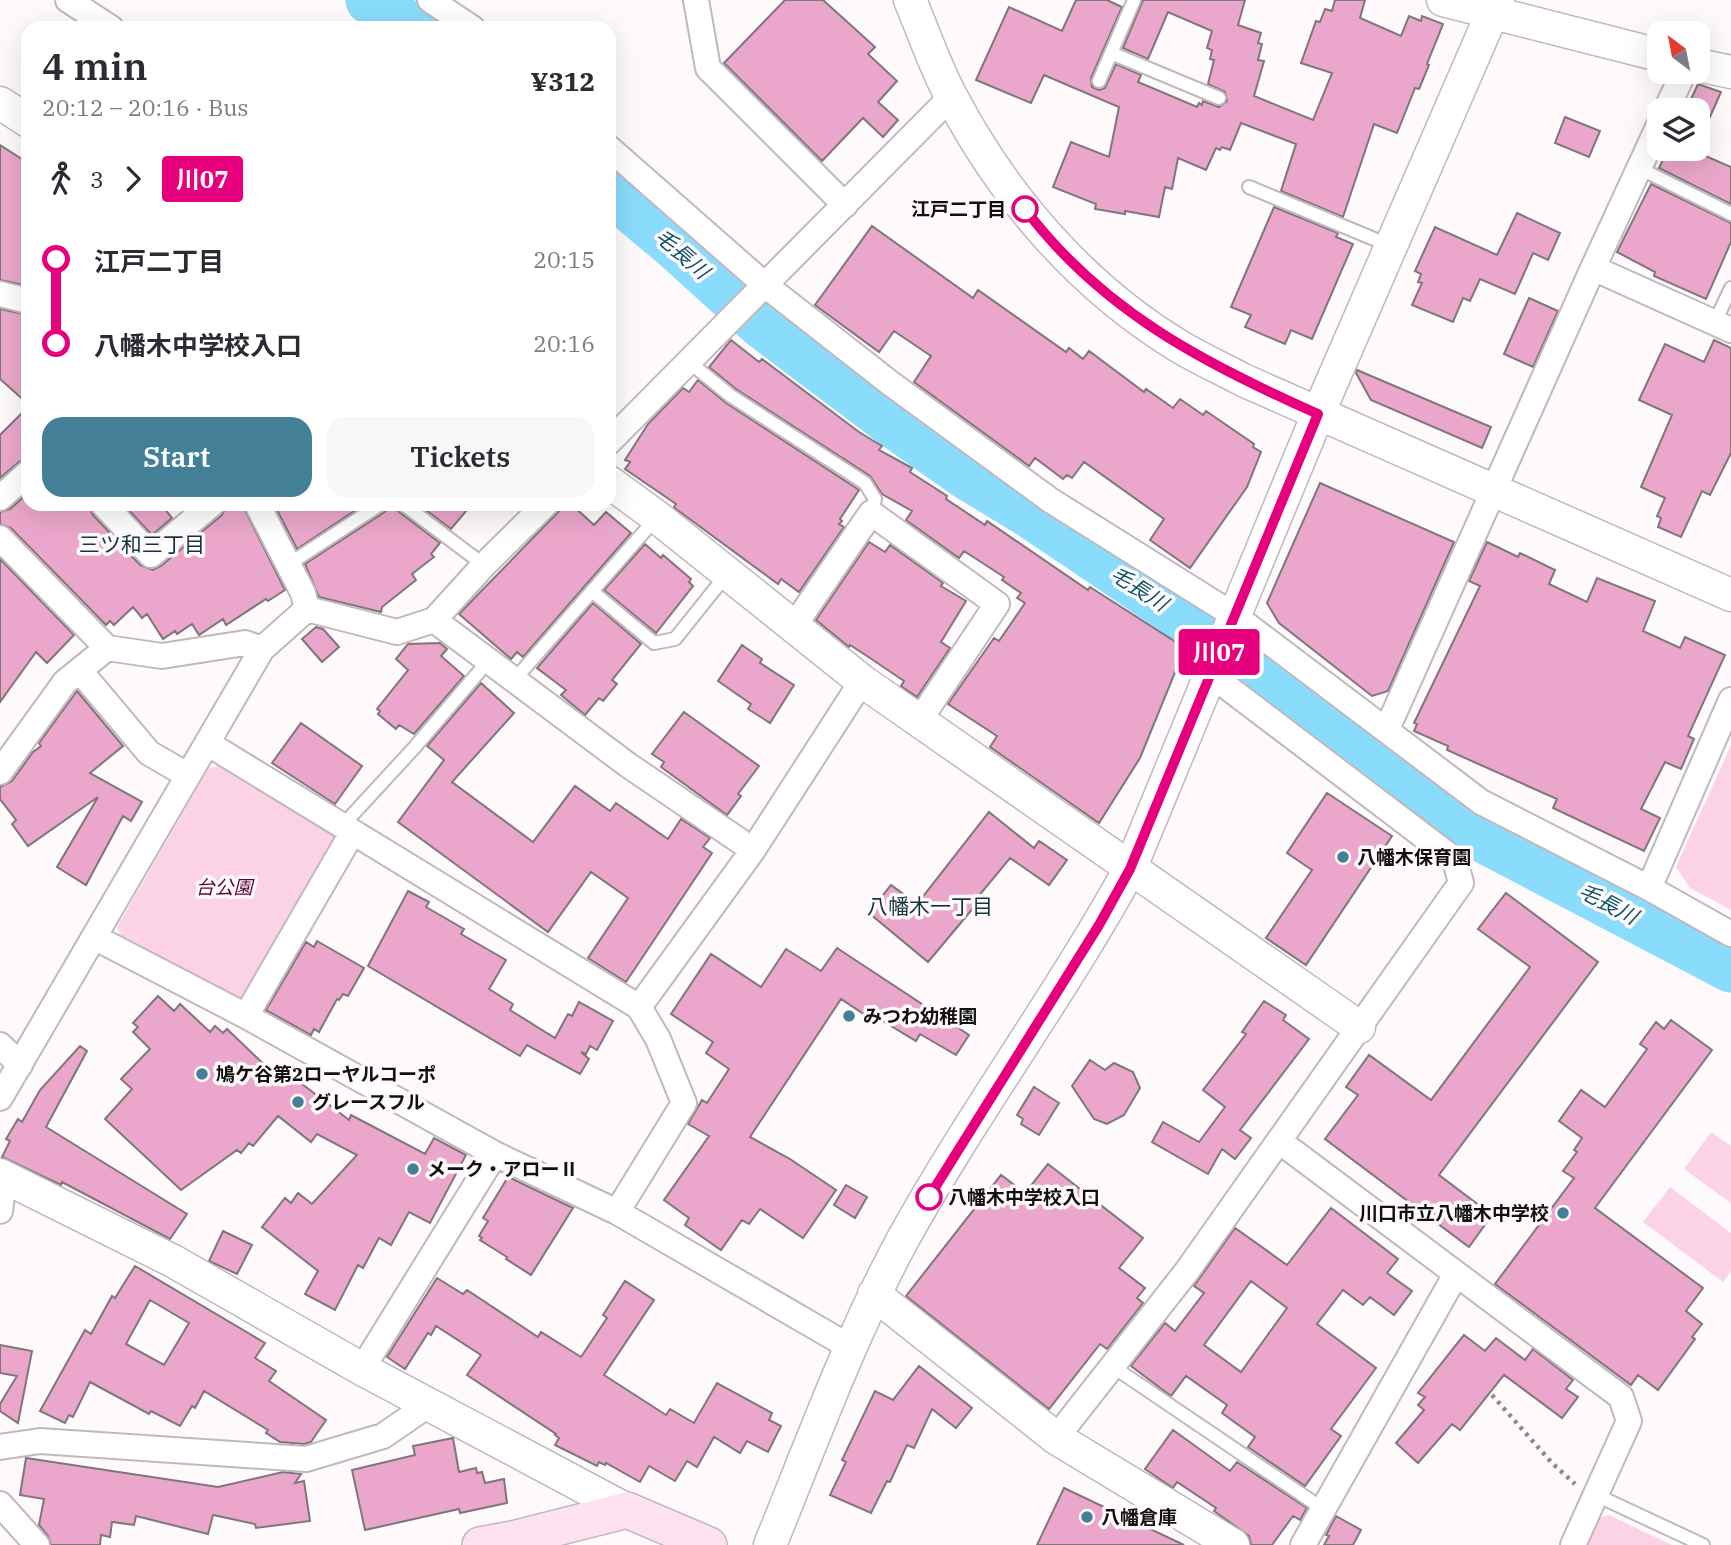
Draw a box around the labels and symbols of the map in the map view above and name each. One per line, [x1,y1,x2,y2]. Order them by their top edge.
north arrow [1647,21,1710,84]
marker: 江戸二丁目 [1012,196,1038,222]
place label: 江戸二丁目 [911,197,1006,221]
water label: 毛長川 [650,222,717,286]
district label: 三ツ和三丁目 [79,530,205,558]
water label: 毛長川 [1106,559,1175,618]
line badge: 川07 [1179,629,1259,675]
place label: 八幡木保育園 [1357,845,1471,869]
marker: 八幡木保育園 [1335,849,1351,865]
park label: 台公園 [195,875,255,899]
water label: 毛長川 [1574,876,1645,931]
district label: 八幡木一丁目 [867,892,993,920]
place label: みつわ幼稚園 [863,1004,977,1028]
marker: みつわ幼稚園 [841,1008,857,1024]
place label: 鳩ケ谷第2ローヤルコーポ [216,1062,436,1086]
marker: 鳩ケ谷第2ローヤルコーポ [194,1066,210,1082]
place label: グレースフル [312,1090,425,1114]
marker: グレースフル [290,1094,306,1110]
place label: メーク・アローⅡ [427,1157,579,1181]
marker: メーク・アローⅡ [405,1161,421,1177]
marker: 八幡木中学校入口 [916,1184,942,1210]
place label: 八幡木中学校入口 [948,1185,1100,1209]
place label: 川口市立八幡木中学校 [1359,1201,1549,1225]
marker: 川口市立八幡木中学校 [1555,1205,1571,1221]
place label: 八幡倉庫 [1101,1505,1177,1529]
marker: 八幡倉庫 [1079,1509,1095,1525]

